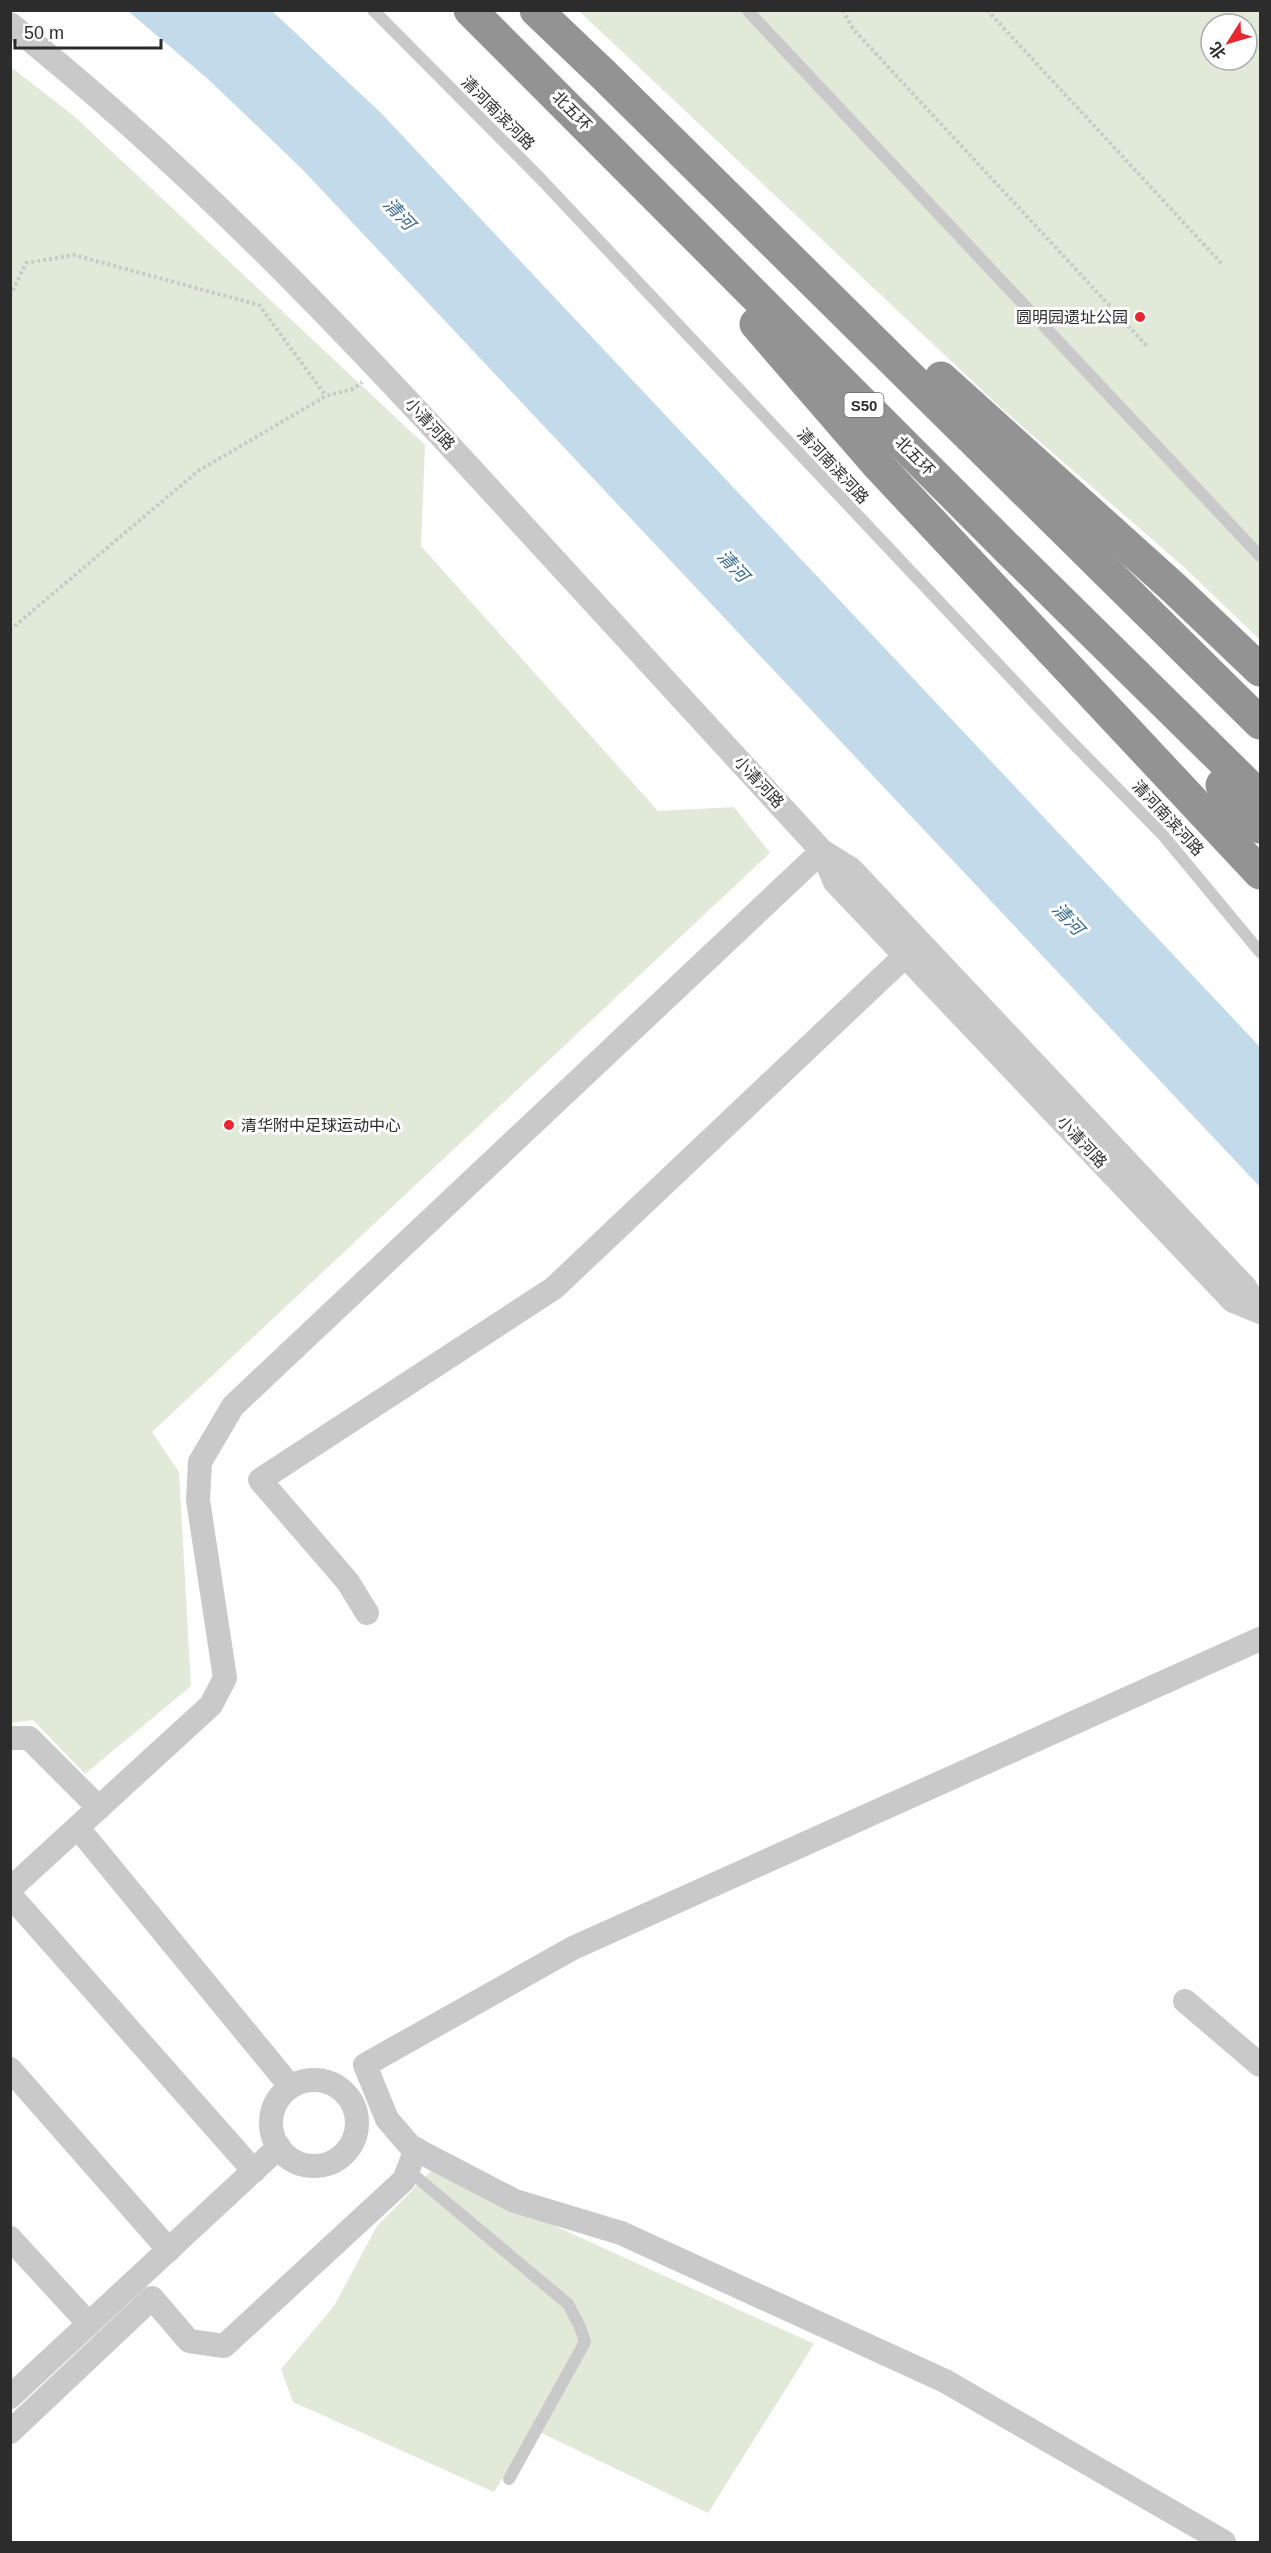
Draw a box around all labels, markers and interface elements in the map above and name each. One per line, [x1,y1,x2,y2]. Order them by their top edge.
scale bar [15,12,160,50]
north arrow [1199,12,1259,72]
text: 50 m [24,23,64,43]
text: 北 [1206,39,1229,62]
street label: 清河南滨河路 [458,73,538,153]
street label: 北五环 [549,88,595,134]
water label: 清河 [379,194,421,236]
place label: 圆明园遗址公园 [1016,309,1128,326]
marker: 圆明园遗址公园 [1133,310,1147,324]
road number: S50 [844,393,884,417]
street label: 小清河路 [402,395,458,453]
street label: 清河南滨河路 [794,425,872,507]
street label: 北五环 [892,433,938,479]
water label: 清河 [713,546,755,588]
street label: 小清河路 [731,753,787,811]
street label: 清河南滨河路 [1129,777,1207,859]
water label: 清河 [1048,899,1090,941]
street label: 小清河路 [1054,1113,1110,1171]
place label: 清华附中足球运动中心 [241,1117,401,1134]
marker: 清华附中足球运动中心 [222,1118,236,1132]

